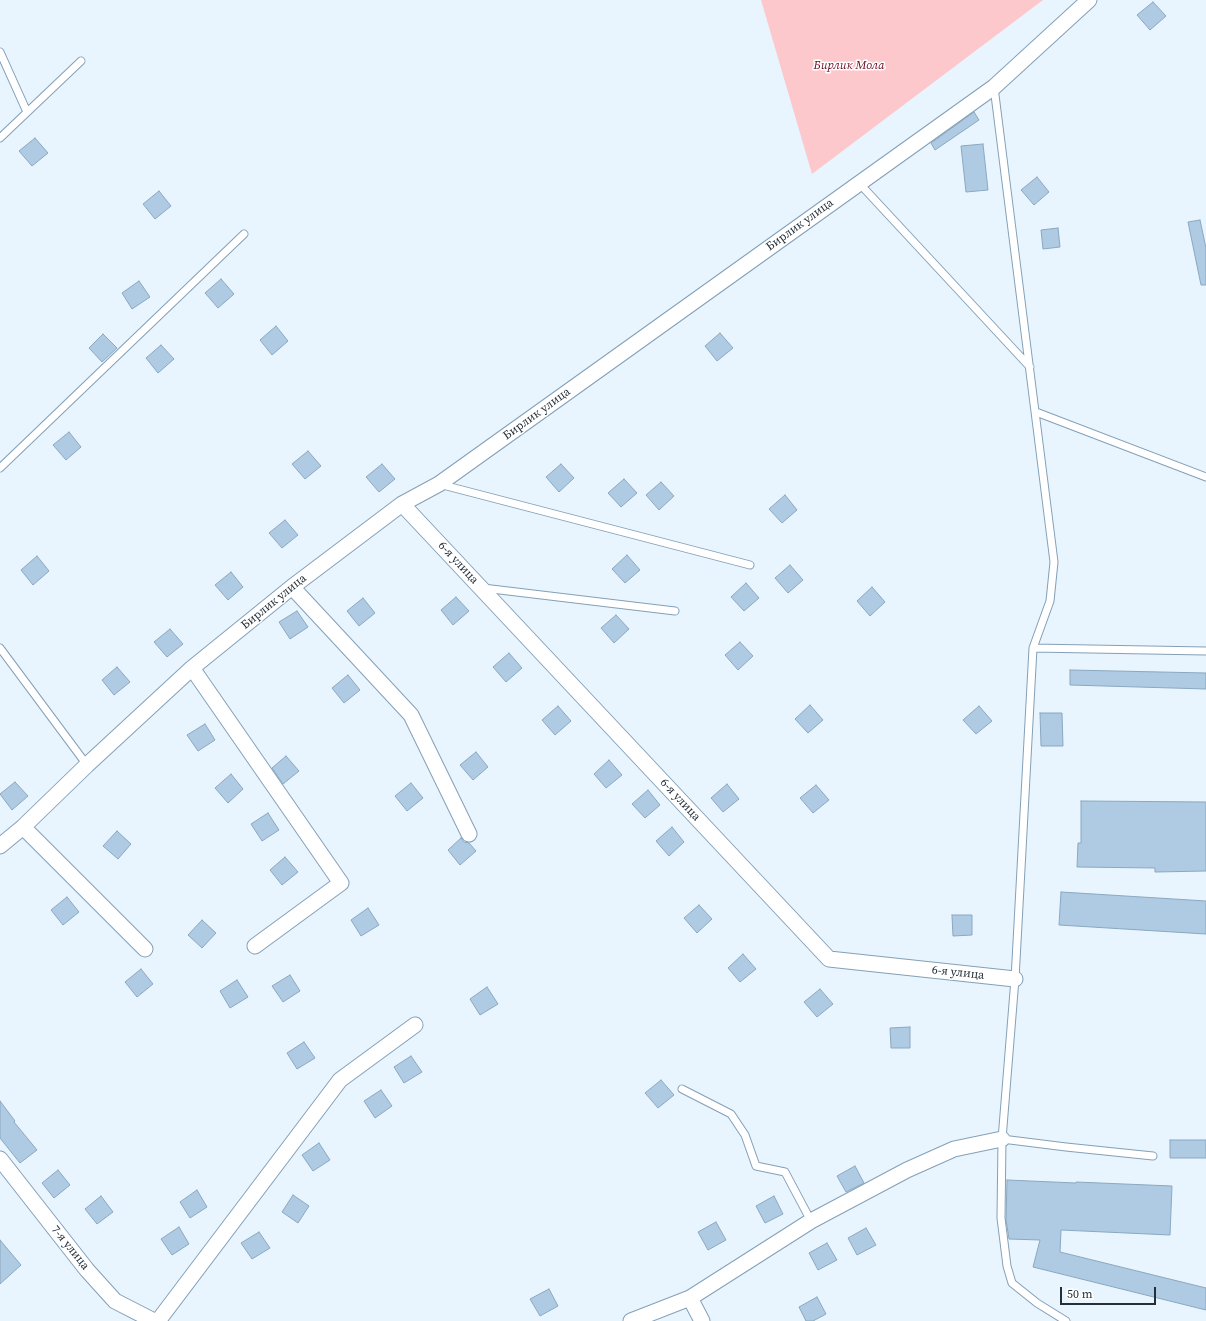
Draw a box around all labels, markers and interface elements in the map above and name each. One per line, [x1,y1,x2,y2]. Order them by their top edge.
park label: Бирлик Мола [814,59,884,73]
street label: Бирлик улица [764,196,836,254]
street label: Бирлик улица [501,385,573,443]
street label: 6-я улица [435,539,481,587]
street label: Бирлик улица [239,571,309,633]
street label: 6-я улица [657,776,703,824]
street label: 6-я улица [931,963,985,983]
street label: 7-я улица [48,1223,92,1273]
scale bar [1062,1279,1158,1305]
text: 50 m [1067,1286,1093,1302]

